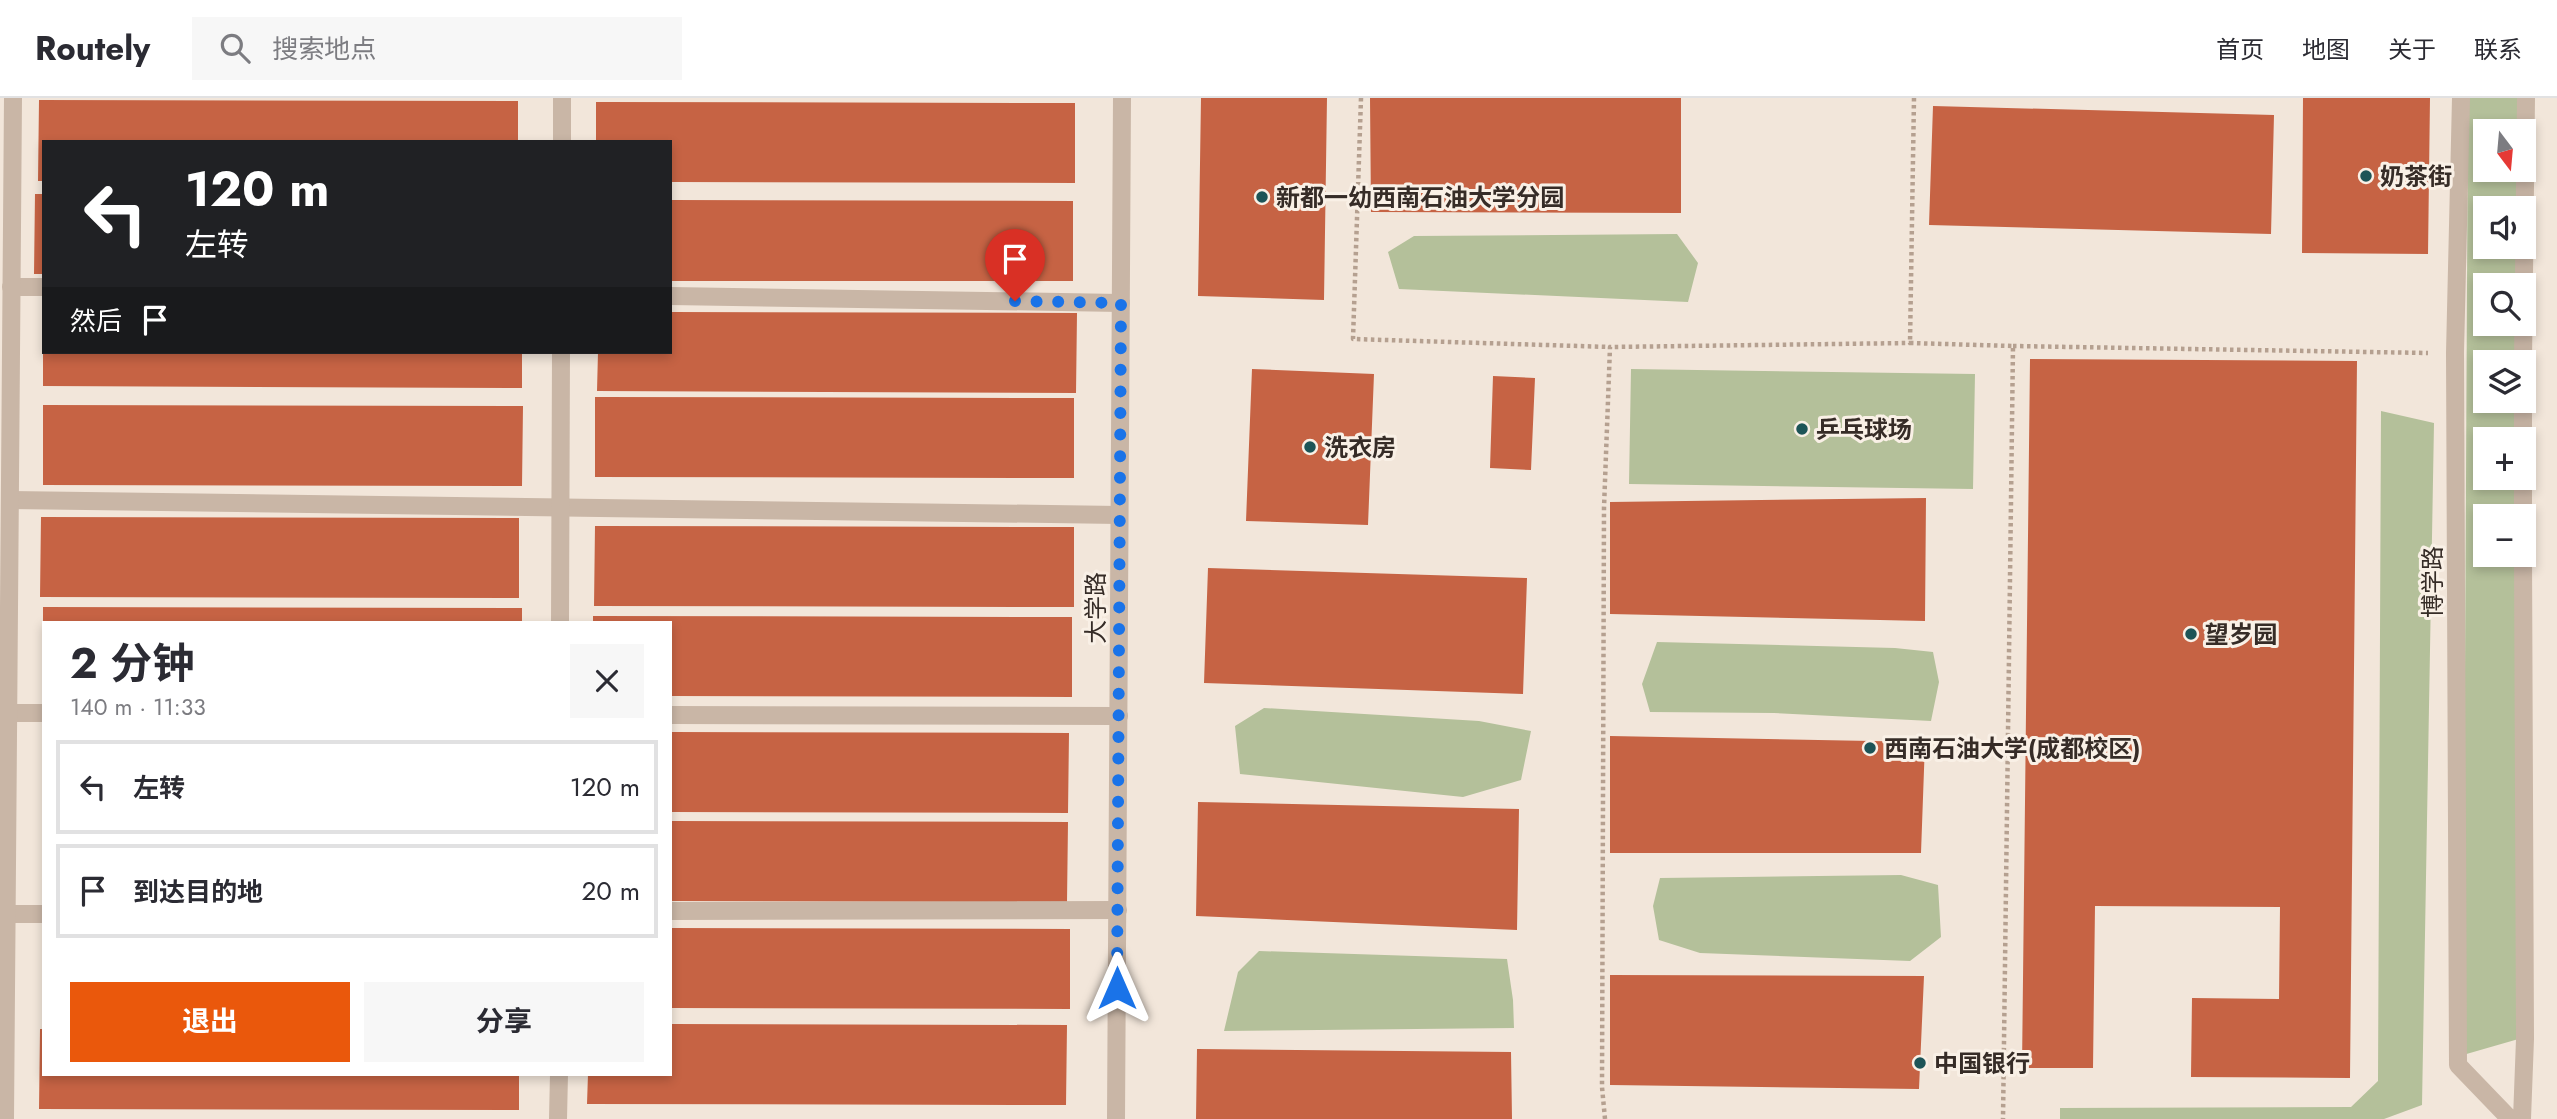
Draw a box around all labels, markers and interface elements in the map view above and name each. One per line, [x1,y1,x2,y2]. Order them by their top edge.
search box [192,17,682,80]
text: Routely [35,25,150,72]
icon: search [216,29,254,67]
text: 搜索地点 [272,30,376,68]
text: 首页 [2216,32,2264,67]
text: 地图 [2302,32,2350,67]
text: 关于 [2388,32,2436,67]
text: 联系 [2474,32,2522,67]
north arrow [2473,119,2536,182]
map controls [2473,119,2536,567]
text: 120 m [185,154,329,224]
place label: 奶茶街 [2380,159,2452,194]
icon: left [70,168,161,259]
marker: 奶茶街 [2358,168,2374,184]
place label: 新都一幼西南石油大学分园 [1276,180,1564,215]
marker: 新都一幼西南石油大学分园 [1254,189,1270,205]
button: sound [2473,196,2536,259]
text: 左转 [185,222,249,268]
pin [985,229,1045,301]
icon: arrive [996,240,1034,278]
button: search [2473,273,2536,336]
icon: arrive [136,301,174,339]
text: 然后 [70,302,122,340]
button: layers [2473,350,2536,413]
place label: 乒乓球场 [1816,412,1912,447]
marker: 乒乓球场 [1794,421,1810,437]
button: + [2473,427,2536,490]
place label: 洗衣房 [1324,430,1396,465]
marker: 洗衣房 [1302,439,1318,455]
button: − [2473,504,2536,567]
street label: 博学路 [2415,546,2450,618]
street label: 大学路 [1078,572,1113,644]
place label: 望岁园 [2205,617,2277,652]
marker: 望岁园 [2183,626,2199,642]
text: 2 分钟 [70,633,194,694]
button: close [570,644,644,718]
text: 140 m · 11:33 [70,690,206,724]
place label: 西南石油大学(成都校区) [1884,731,2140,766]
marker: 西南石油大学(成都校区) [1862,740,1878,756]
icon: left [74,768,112,806]
text: 120 m [570,768,640,806]
text: 左转 [133,769,185,807]
icon: arrive [74,872,112,910]
text: 20 m [582,872,640,910]
text: 到达目的地 [133,873,263,911]
position arrow [1080,951,1154,1025]
button: 退出 [70,982,350,1062]
button: 分享 [364,982,644,1062]
place label: 中国银行 [1934,1046,2030,1081]
marker: 中国银行 [1912,1055,1928,1071]

